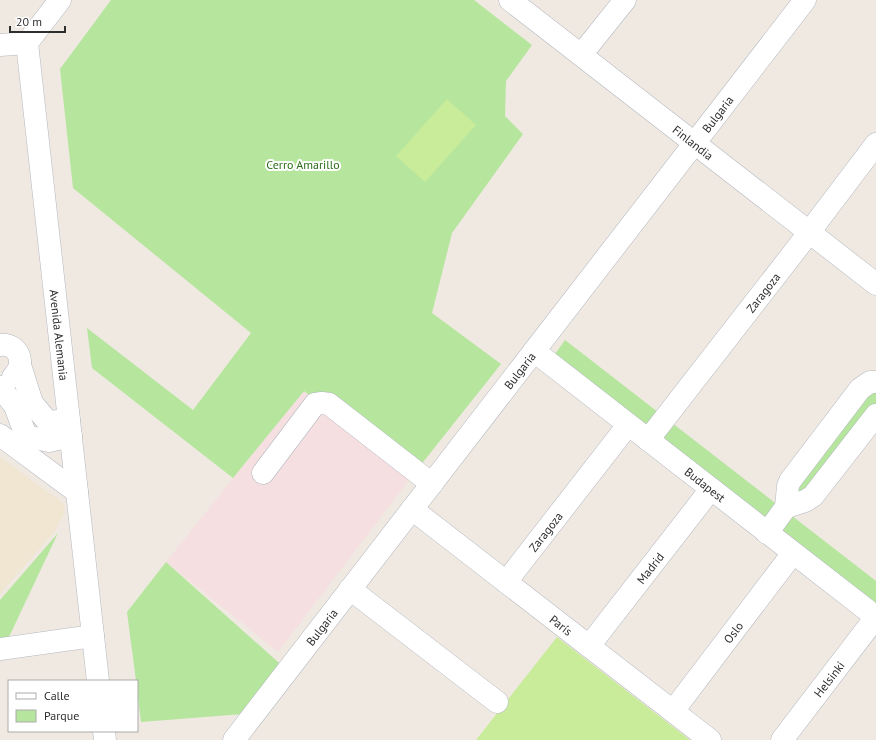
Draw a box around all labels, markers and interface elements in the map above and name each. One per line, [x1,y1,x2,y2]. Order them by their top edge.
scale bar [10,8,65,34]
text: 20 m [16,14,42,29]
street label: Bulgaria [698,92,736,135]
street label: Finlandia [670,122,717,163]
park label: Cerro Amarillo [266,157,340,172]
street label: Zaragoza [743,269,783,315]
street label: Avenida Alemania [47,289,72,381]
street label: Bulgaria [500,349,538,392]
street label: Budapest [682,464,729,505]
street label: Zaragoza [525,509,565,554]
street label: Madrid [633,549,667,587]
street label: Bulgaria [302,605,340,648]
street label: París [547,611,576,638]
street label: Oslo [720,618,746,646]
street label: Helsinki [810,658,847,700]
legend [8,680,138,732]
text: Calle [44,688,70,703]
text: Parque [44,708,79,723]

